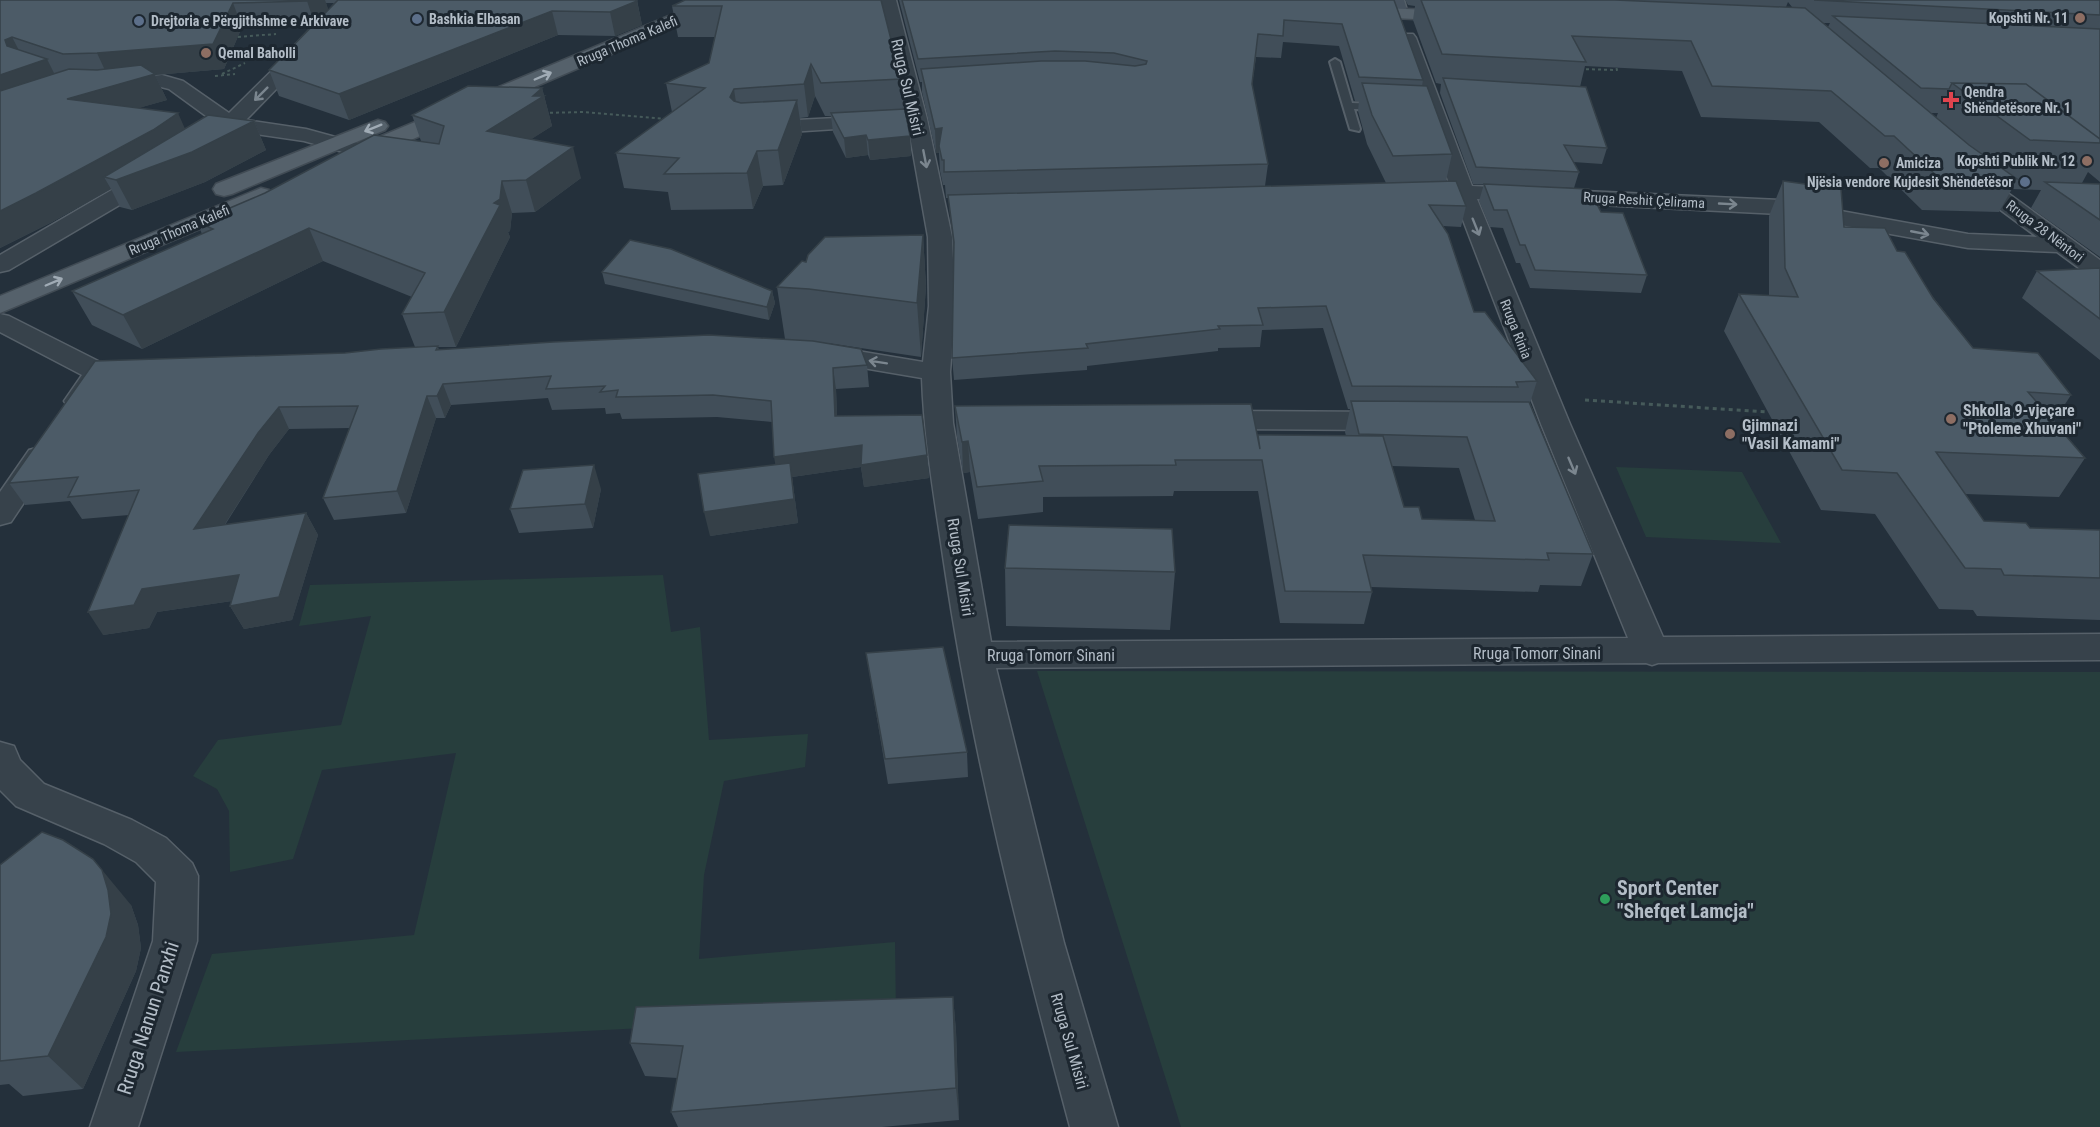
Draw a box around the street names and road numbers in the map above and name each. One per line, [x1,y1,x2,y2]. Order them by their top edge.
street label: Rruga Thoma Kalefi [574,13,680,69]
street label: Rruga Sul Misiri [887,37,928,137]
street label: Rruga Reshit Çelirama [1583,189,1705,211]
street label: Rruga 28 Nëntori [2003,197,2087,265]
street label: Rruga Thoma Kalefi [126,202,232,258]
street label: Rruga Rinia [1497,297,1535,361]
street label: Rruga Sul Misiri [943,517,978,617]
street label: Rruga Tomorr Sinani [1473,644,1601,663]
street label: Rruga Tomorr Sinani [987,646,1115,665]
street label: Rruga Nanun Panxhi [112,939,184,1097]
street label: Rruga Sul Misiri [1047,991,1092,1091]

